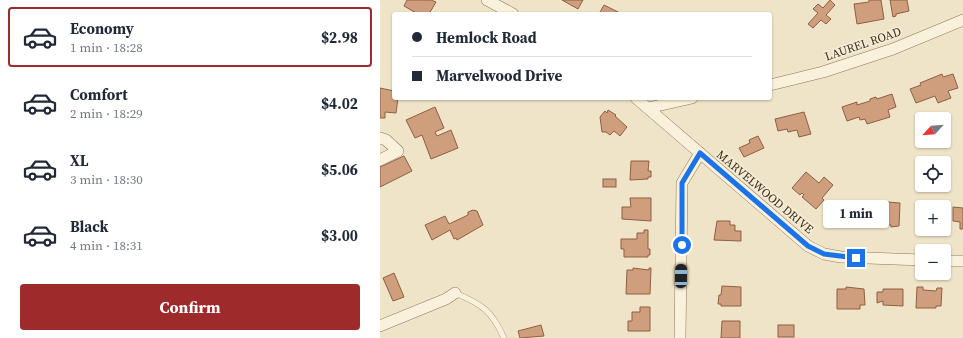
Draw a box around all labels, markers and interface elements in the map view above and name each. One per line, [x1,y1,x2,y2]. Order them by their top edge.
text: Economy [70,18,134,39]
icon: car [22,19,58,55]
street label: LAUREL ROAD [823,23,903,65]
text: $2.98 [321,27,358,48]
text: Hemlock Road [436,27,537,48]
text: 1 min · 18:28 [70,39,143,56]
text: Marvelwood Drive [436,65,562,86]
text: Comfort [70,84,128,105]
icon: car [22,85,58,121]
text: $4.02 [321,93,358,114]
text: 2 min · 18:29 [70,105,143,122]
north arrow [915,112,951,148]
map controls [915,112,951,280]
street label: MARVELWOOD DRIVE [713,147,817,237]
text: XL [70,150,89,171]
icon: car [22,151,58,187]
button: locate [915,156,951,192]
text: $5.06 [321,159,358,180]
text: 3 min · 18:30 [70,171,143,188]
callout: 1 min [823,200,889,228]
button: + [915,200,951,236]
text: 1 min [839,205,873,222]
text: Black [70,216,109,237]
icon: car [22,217,58,253]
text: $3.00 [321,225,358,246]
route start [673,236,691,254]
text: 4 min · 18:31 [70,237,143,254]
button: − [915,244,951,280]
route end [847,249,865,267]
car [675,264,687,288]
button: Confirm [20,284,360,330]

